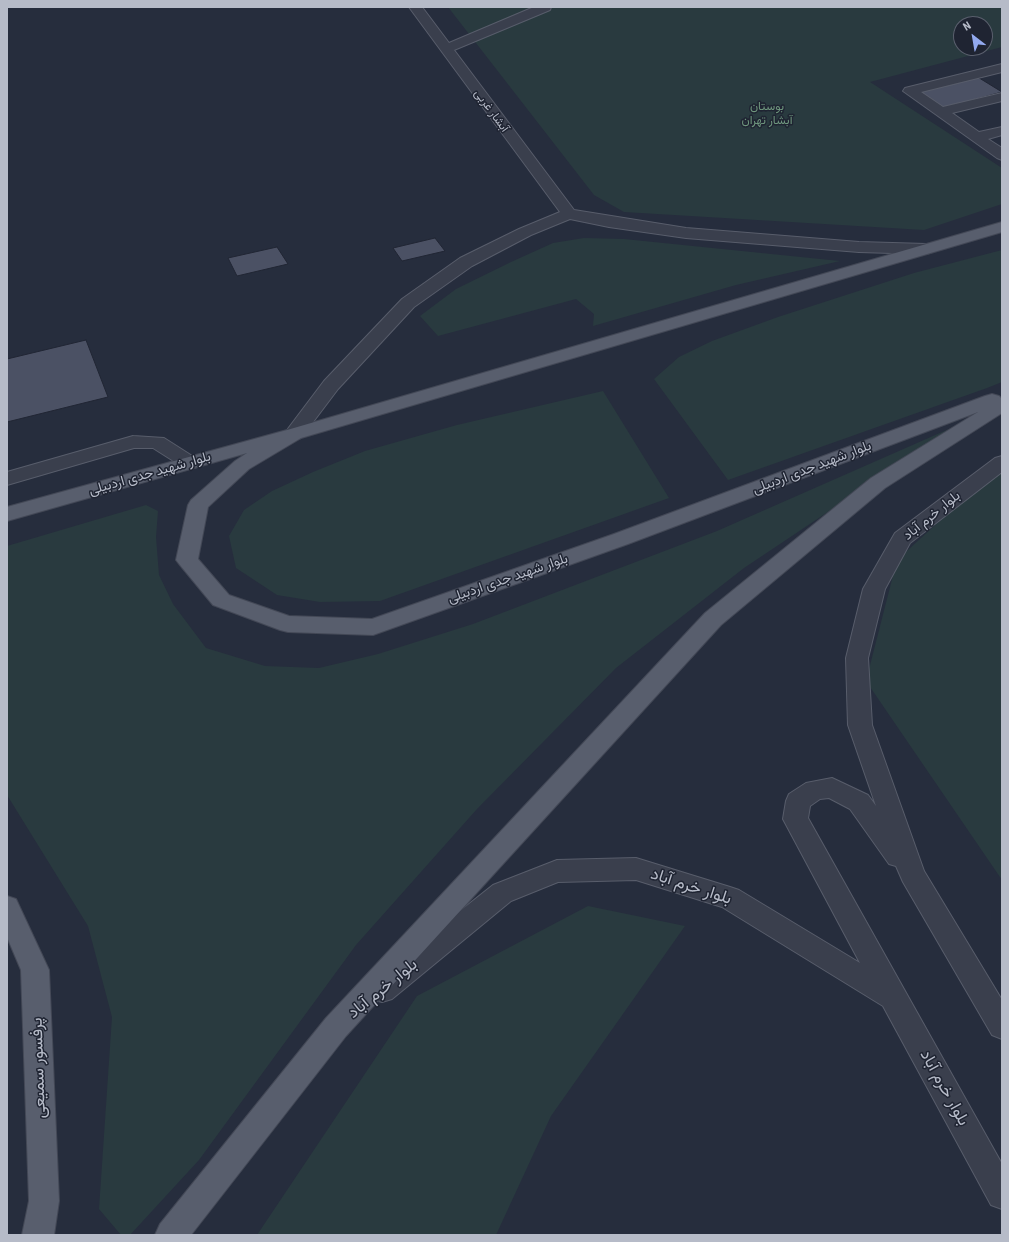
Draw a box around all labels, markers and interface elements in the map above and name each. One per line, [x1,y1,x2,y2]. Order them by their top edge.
north arrow [953,16,993,56]
text: N [961,19,973,33]
street label: آبشار غربی [471,87,511,135]
park label: بوستان آبشار تهران [742,100,792,128]
street label: بلوار شهید جدی اردبیلی [750,438,874,498]
street label: بلوار شهید جدی اردبیلی [87,449,213,499]
street label: بلوار خرم آباد [900,488,964,544]
street label: بلوار شهید جدی اردبیلی [446,551,570,607]
street label: بلوار خرم آباد [648,864,734,910]
street label: بلوار خرم آباد [344,955,422,1023]
street label: پرفسور سمیعی [27,1017,51,1119]
street label: بلوار خرم آباد [915,1046,973,1130]

